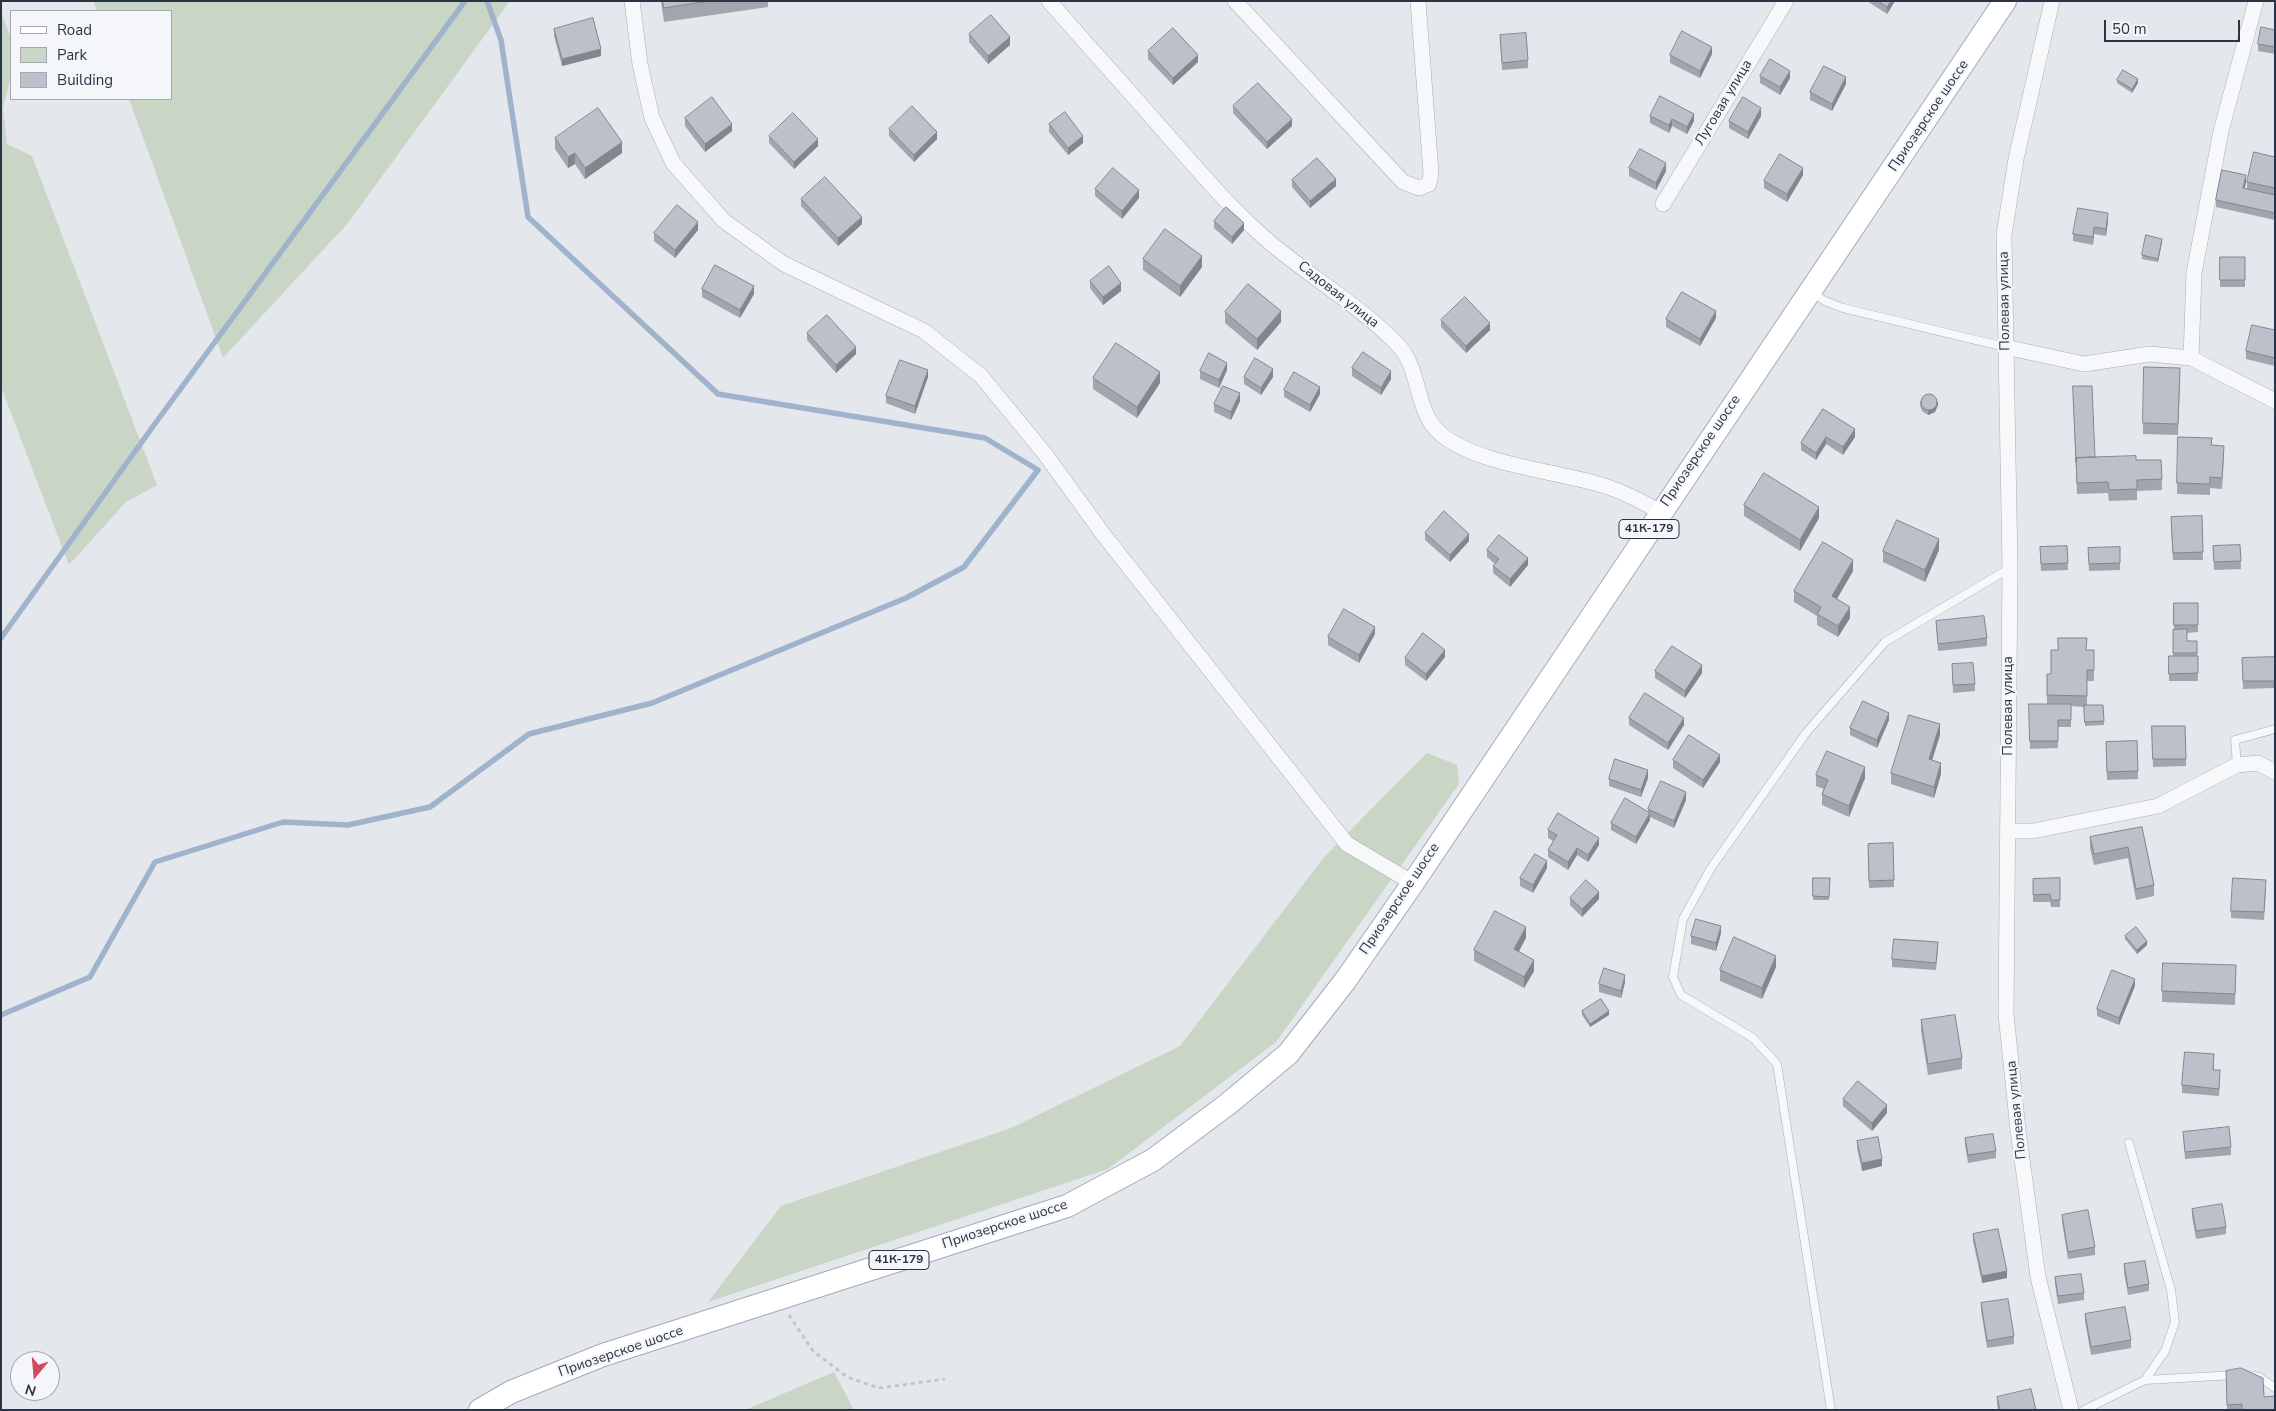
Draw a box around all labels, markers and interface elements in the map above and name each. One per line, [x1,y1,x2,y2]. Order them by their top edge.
legend [10,10,172,100]
scale bar [2106,10,2242,42]
text: 50 m [2112,19,2147,39]
text: Road [57,20,92,40]
text: Park [57,45,87,65]
street label: Луговая улица [1692,57,1756,149]
street label: Приозерское шоссе [1885,57,1973,175]
text: Building [57,70,113,90]
street label: Полевая улица [1996,251,2014,351]
street label: Садовая улица [1294,258,1382,332]
street label: Приозерское шоссе [1657,392,1745,510]
road number: 41К-179 [1619,520,1679,538]
street label: Полевая улица [2001,656,2017,756]
street label: Приозерское шоссе [1356,840,1444,958]
street label: Полевая улица [2003,1060,2031,1160]
street label: Приозерское шоссе [940,1197,1070,1253]
road number: 41К-179 [869,1250,929,1270]
street label: Приозерское шоссе [556,1323,686,1381]
north arrow [10,1351,60,1401]
text: N [23,1379,39,1400]

